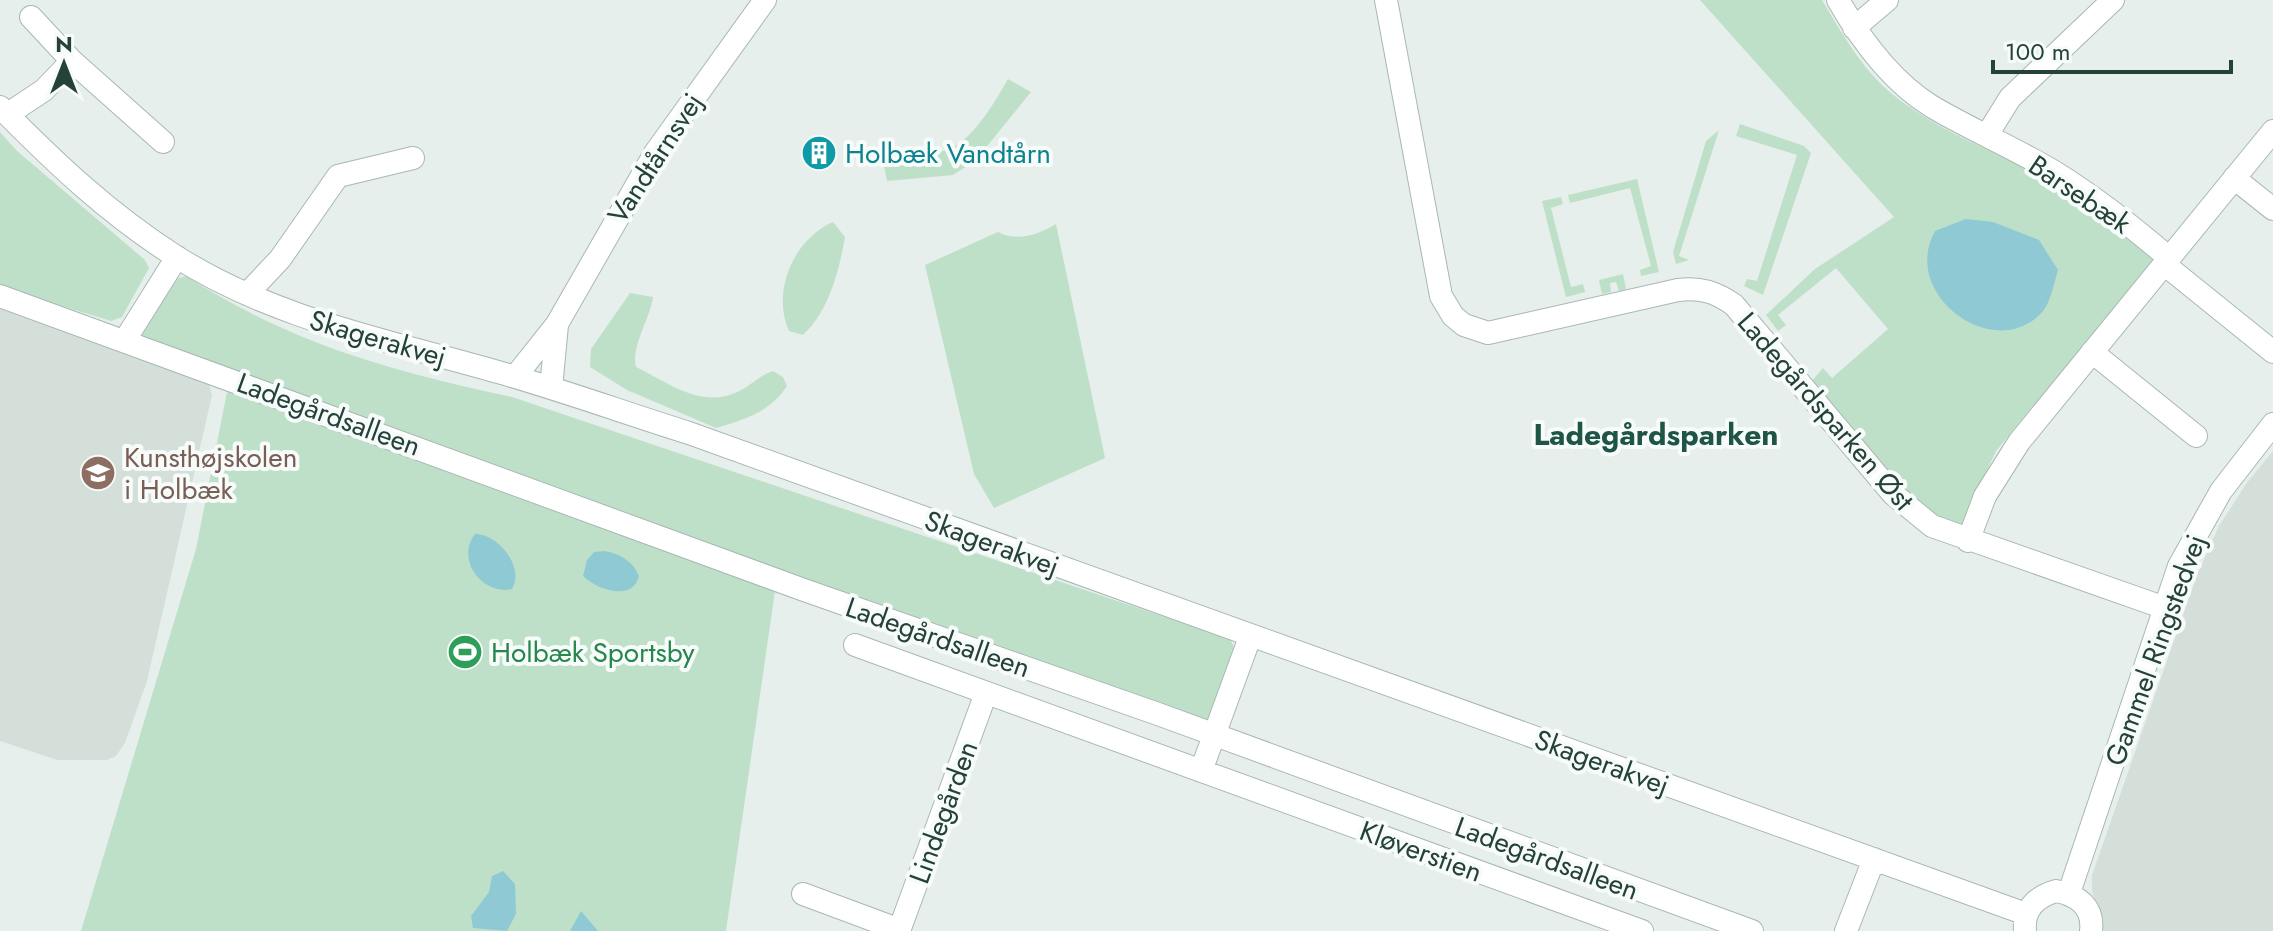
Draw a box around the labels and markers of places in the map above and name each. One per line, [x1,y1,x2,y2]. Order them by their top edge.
place label: Holbæk Vandtårn [845,133,1051,174]
building icon: Holbæk Vandtårn [800,134,838,172]
place label: Kunsthøjskolen i Holbæk [124,437,297,510]
school or university icon: Kunsthøjskolen i Holbæk [79,454,117,492]
place label: Holbæk Sportsby [491,632,695,673]
sports icon: Holbæk Sportsby [446,633,484,671]

